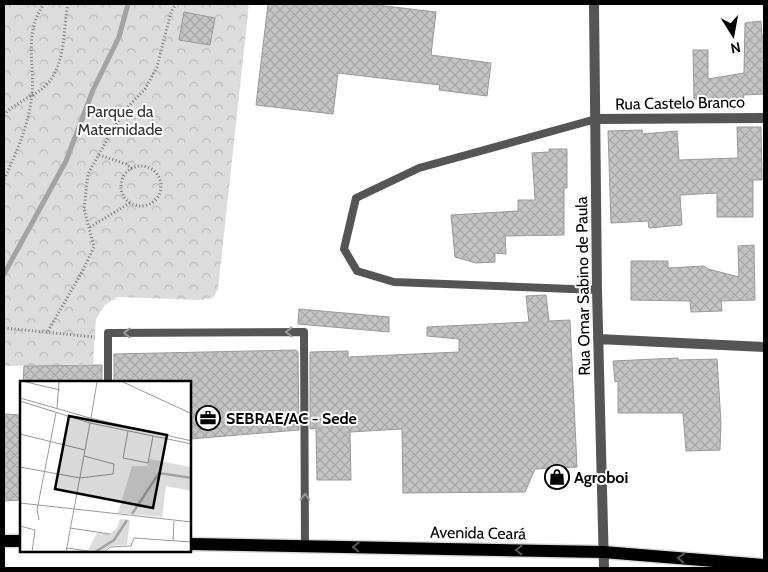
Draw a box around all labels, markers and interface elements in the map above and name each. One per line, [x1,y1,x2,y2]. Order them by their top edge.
north arrow [708,10,758,60]
text: N [729,38,742,58]
street label: Rua Castelo Branco [615,92,745,114]
park label: Parque da Maternidade [78,102,162,139]
street label: Rua Omar Sabino de Paula [572,196,594,376]
one-way arrow [285,327,292,337]
one-way arrow [122,328,130,338]
inset map [20,381,191,552]
office icon: SEBRAE/AC - Sede [195,405,221,431]
place label: SEBRAE/AC - Sede [226,409,357,428]
shop icon: Agroboi [544,464,570,490]
place label: Agroboi [574,468,628,487]
one-way arrow [300,493,310,500]
street label: Avenida Ceará [430,523,526,543]
one-way arrow [352,542,360,552]
one-way arrow [514,545,522,555]
one-way arrow [677,553,685,564]

